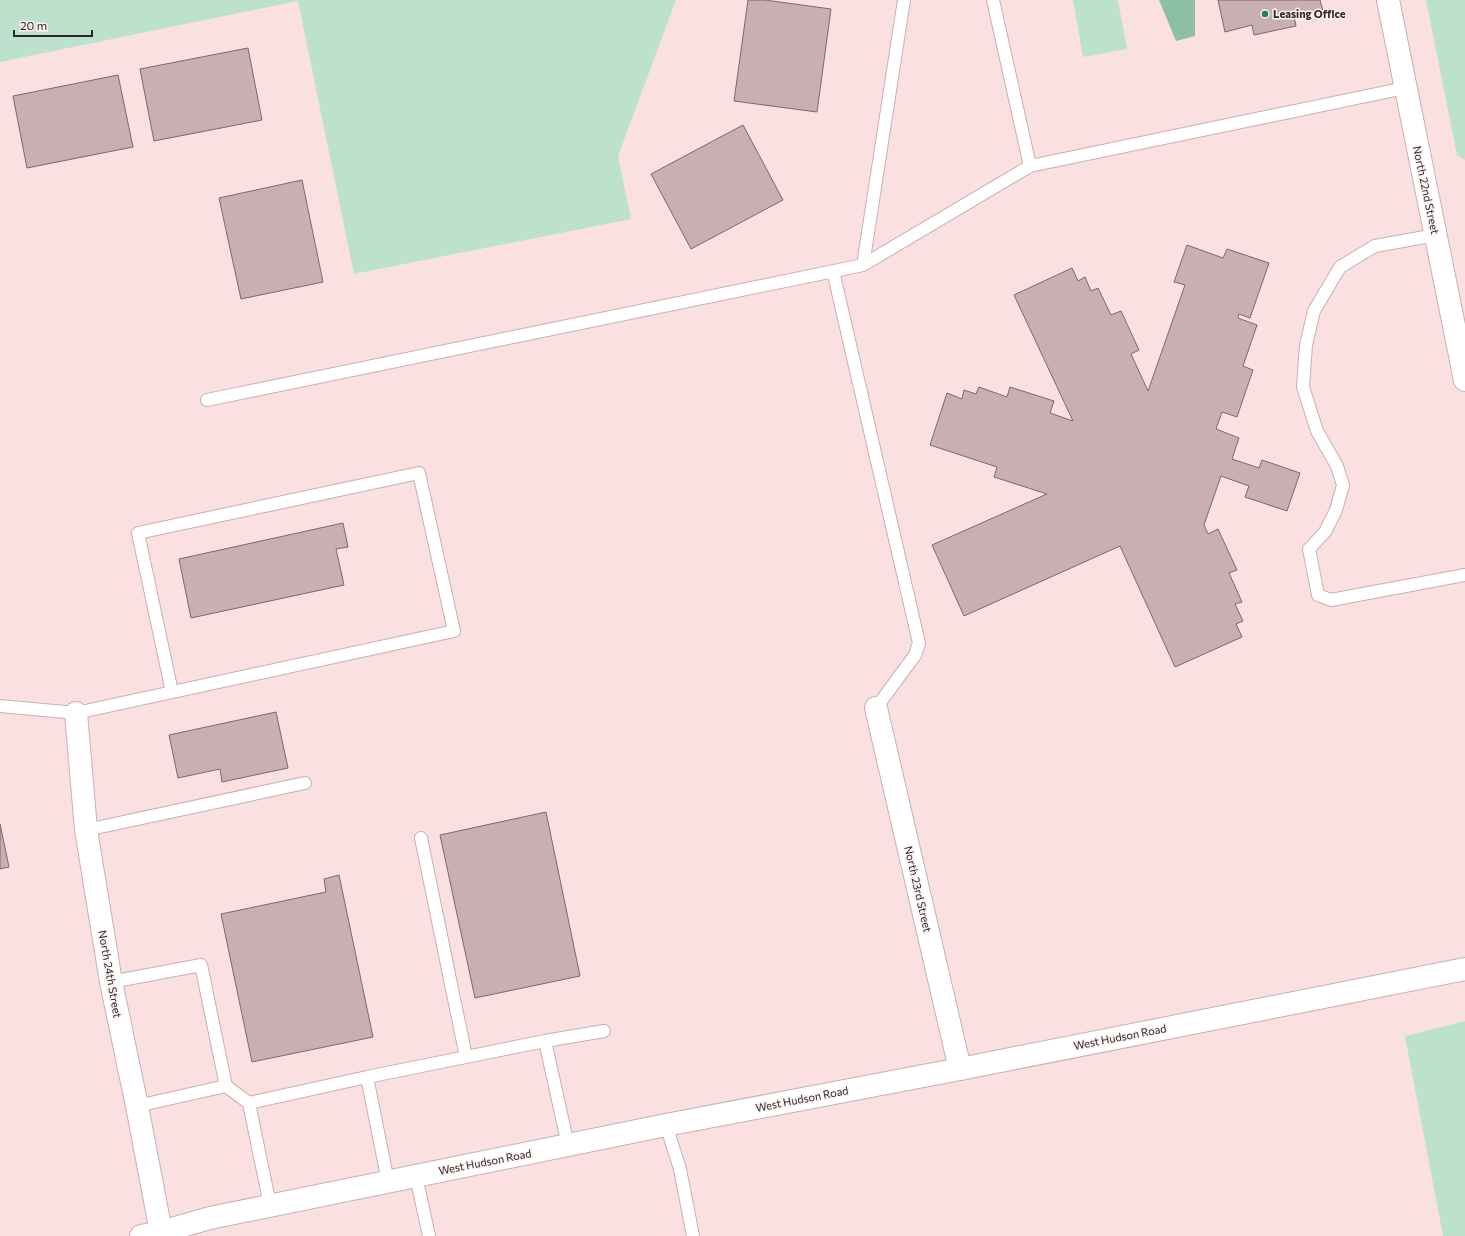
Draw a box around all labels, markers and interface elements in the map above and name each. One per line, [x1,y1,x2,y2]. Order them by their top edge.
place label: Leasing Office [1273,7,1346,20]
marker: Leasing Office [1260,9,1270,19]
scale bar [14,12,92,38]
text: 20 m [20,18,47,32]
street label: North 22nd Street [1411,144,1442,236]
street label: North 23rd Street [902,844,935,934]
street label: North 24th Street [96,929,125,1019]
street label: West Hudson Road [1072,1021,1167,1052]
street label: West Hudson Road [754,1083,849,1114]
street label: West Hudson Road [437,1146,532,1177]

